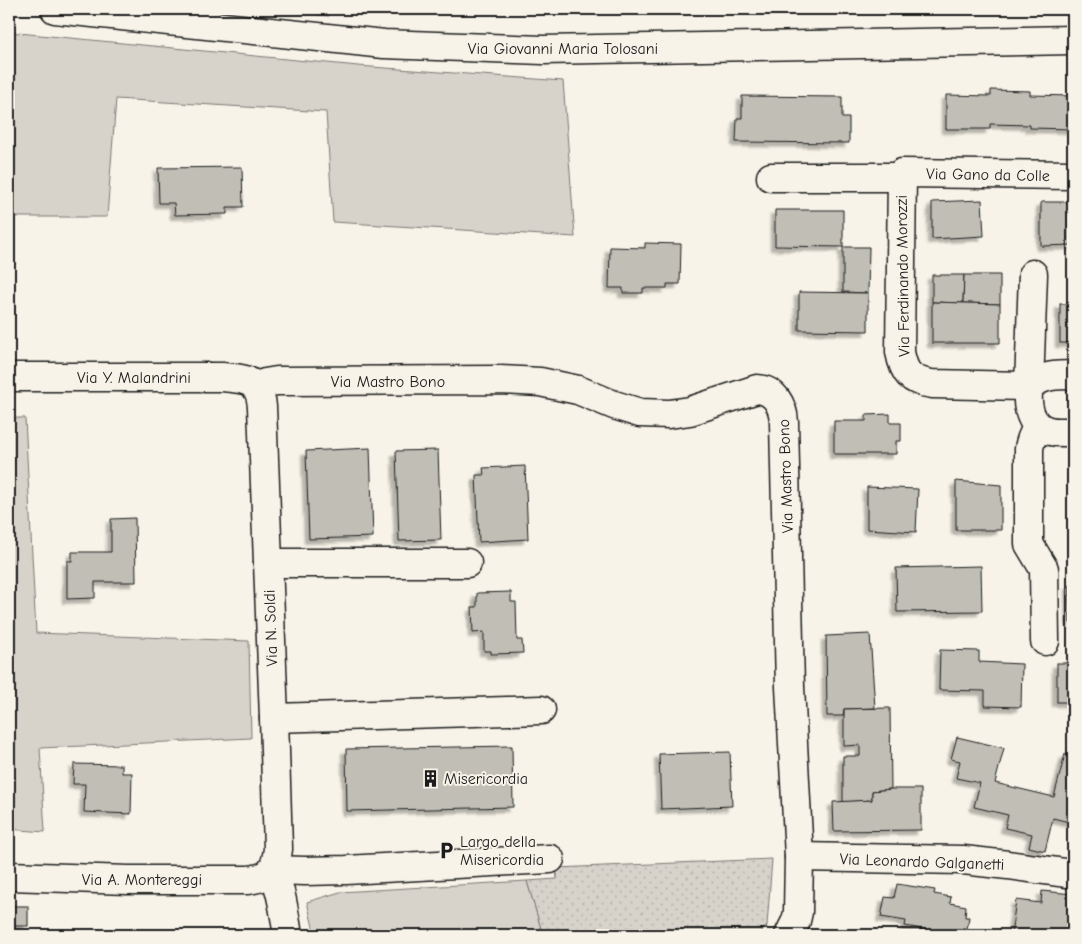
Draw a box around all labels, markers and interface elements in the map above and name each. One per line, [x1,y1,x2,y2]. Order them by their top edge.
street label: Via Giovanni Maria Tolosani [468,40,658,58]
street label: Via Gano da Colle [926,165,1050,185]
street label: Via Ferdinando Morozzi [893,195,913,357]
street label: Via Y. Malandrini [77,369,191,387]
street label: Via Mastro Bono [331,373,445,391]
street label: Via Mastro Bono [775,419,797,533]
street label: Via N. Soldi [261,589,281,667]
building icon: Misericordia [420,768,440,788]
place label: Misericordia [444,770,528,788]
place label: Largo della Misericordia [460,833,544,869]
parking icon: Largo della Misericordia [436,840,456,860]
street label: Via Leonardo Galganetti [839,850,1005,874]
street label: Via A. Montereggi [82,871,202,889]

